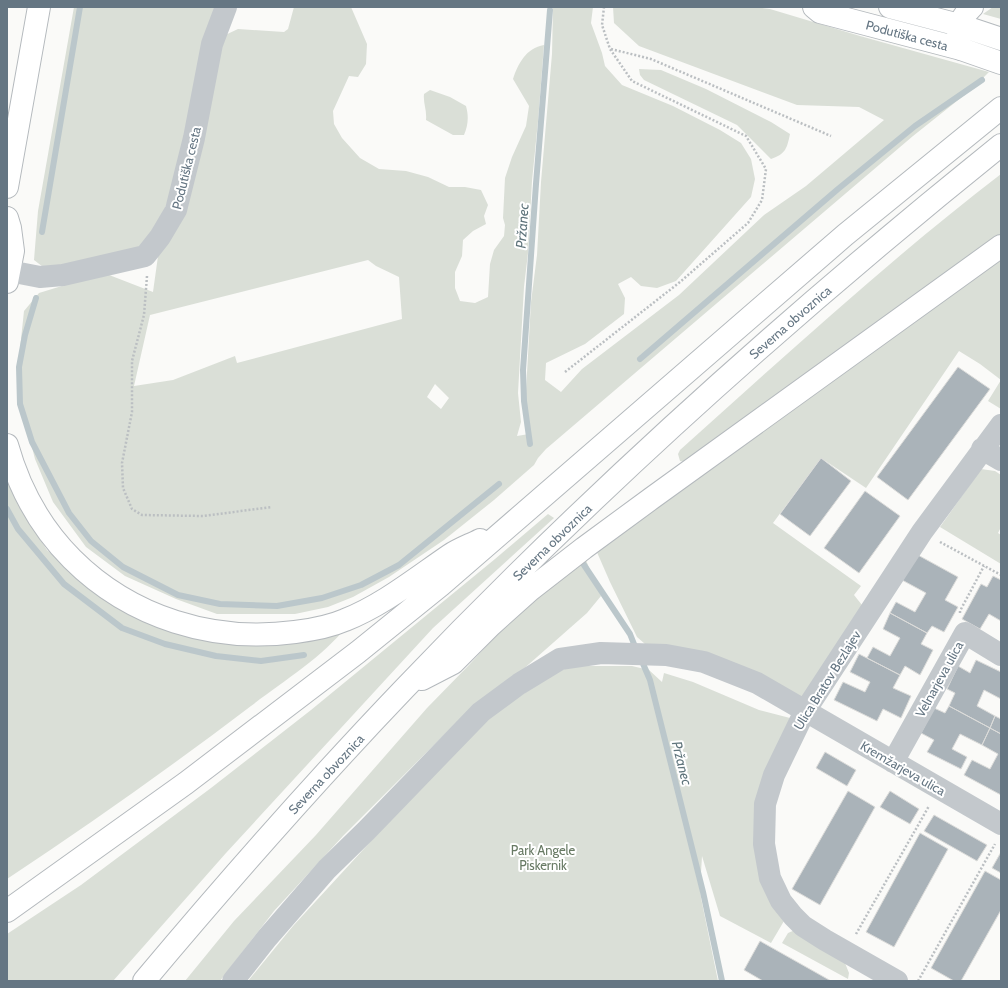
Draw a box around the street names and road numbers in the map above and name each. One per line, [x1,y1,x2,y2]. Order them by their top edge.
street label: Podutiška cesta [864,16,951,54]
street label: Podutiška cesta [168,124,204,211]
street label: Severna obvoznica [746,282,835,362]
street label: Severna obvoznica [509,500,595,584]
street label: Ulica Bratov Bezlajev [790,627,865,733]
street label: Velnarjeva ulica [912,638,968,720]
street label: Severna obvoznica [285,730,368,817]
street label: Kremžarjeva ulica [857,737,949,800]

